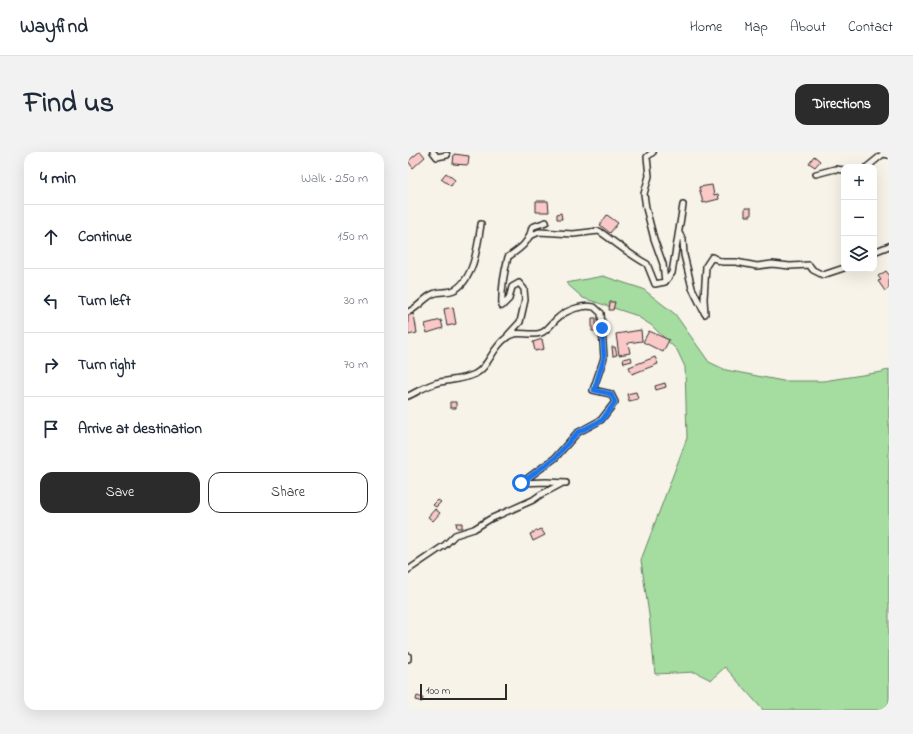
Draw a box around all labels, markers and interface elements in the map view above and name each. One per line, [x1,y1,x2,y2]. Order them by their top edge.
text: Wayfind [20,14,88,41]
text: Home [690,17,722,38]
text: Map [744,17,768,38]
text: About [790,17,826,38]
text: Contact [848,17,893,38]
text: Find us [24,84,114,125]
button: Directions [795,84,889,125]
map controls [841,164,877,272]
button: + [841,164,877,200]
text: 4 min [40,166,76,191]
text: Walk · 250 m [301,169,368,188]
button: − [841,200,877,236]
icon: ahead [40,226,62,248]
text: Continue [78,226,132,248]
text: 150 m [337,227,368,246]
button: layers [841,236,877,272]
icon: left [40,290,62,312]
text: Turn left [78,290,131,312]
text: 30 m [344,291,368,310]
route end [593,319,611,337]
icon: right [40,354,62,376]
text: Turn right [78,354,136,376]
text: 70 m [344,355,368,374]
icon: arrive [40,418,62,440]
text: Arrive at destination [78,418,202,440]
button: Save [40,472,200,513]
button: Share [208,472,368,513]
route start [512,474,530,492]
scale bar [420,682,507,701]
text: 100 m [426,683,450,699]

